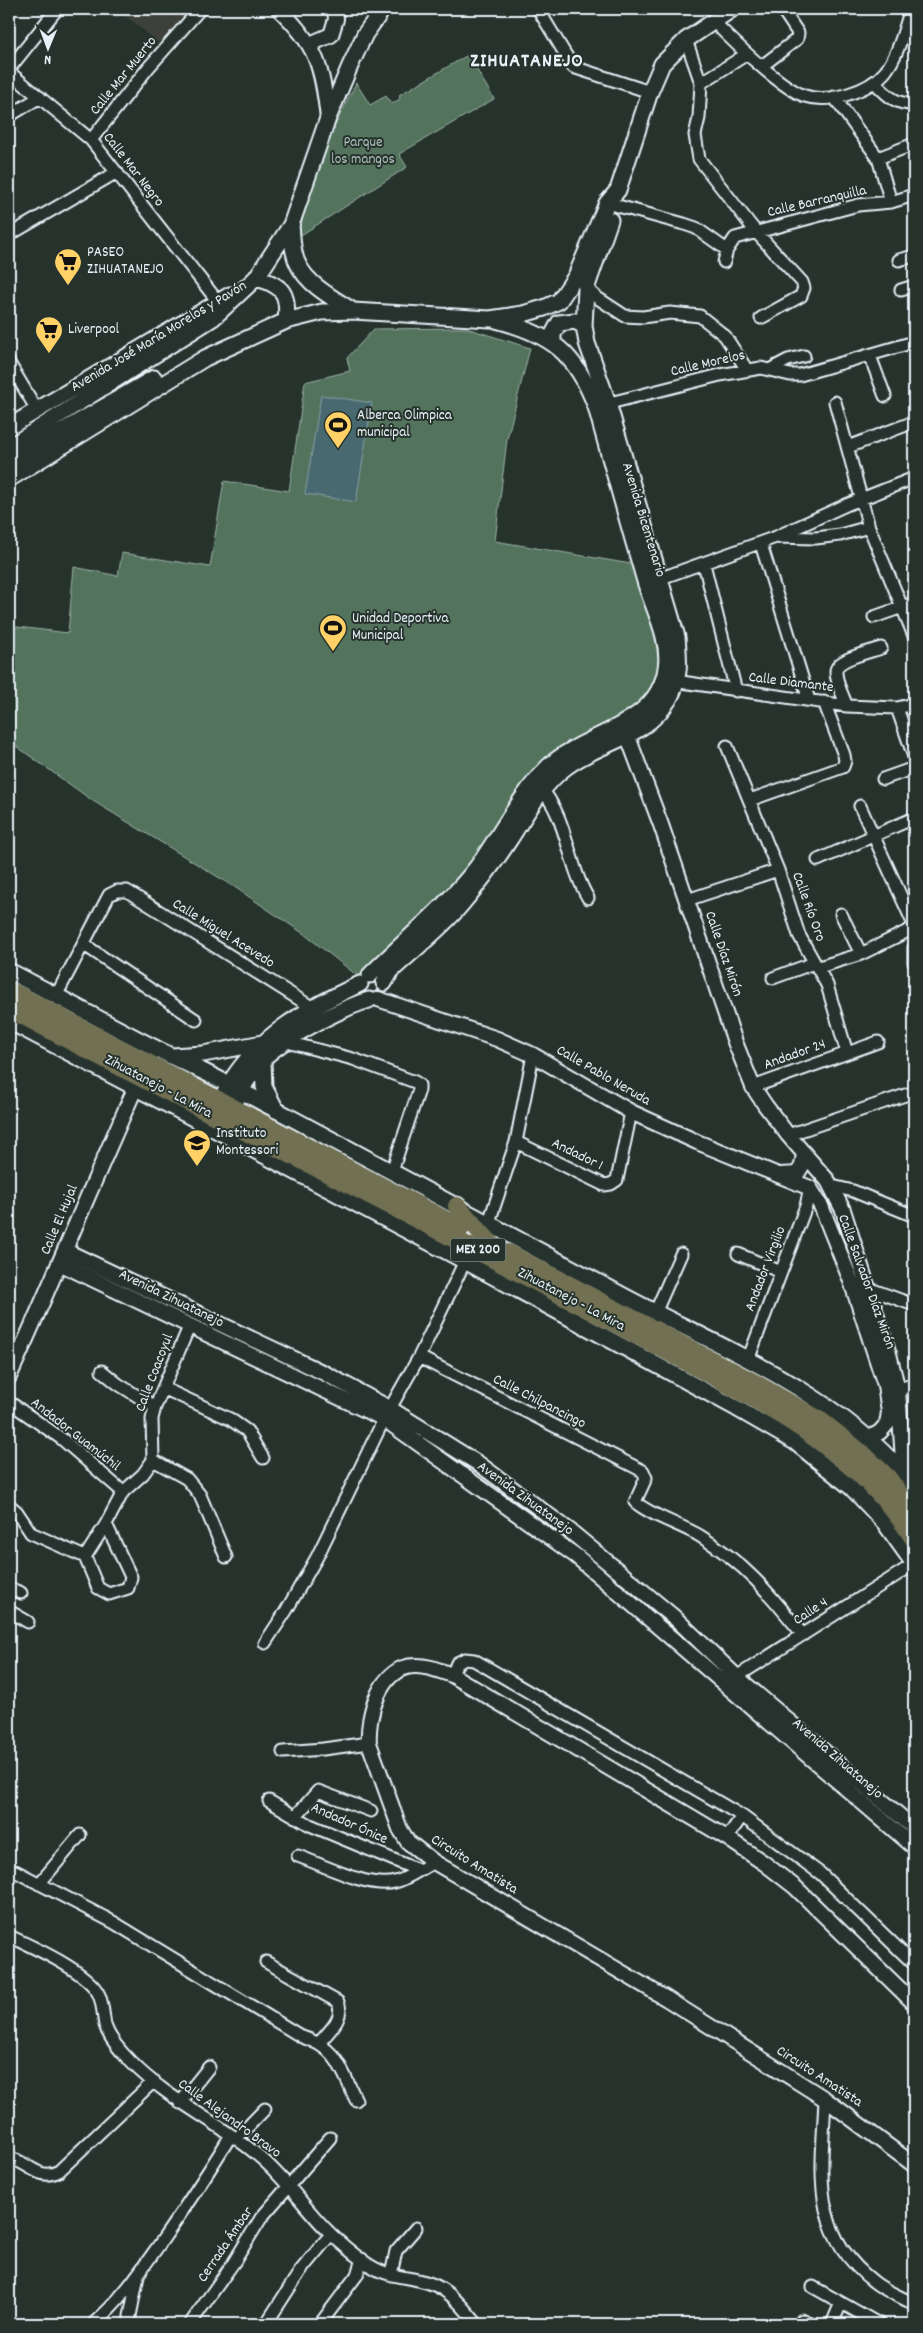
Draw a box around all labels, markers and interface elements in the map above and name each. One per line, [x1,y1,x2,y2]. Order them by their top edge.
north arrow [22,22,72,72]
street label: Calle Mar Muerto [85,31,163,120]
district label: ZIHUATANEJO [470,48,584,76]
text: N [44,49,51,69]
street label: Calle Mar Negro [97,128,169,212]
park label: Parque los mangos [331,132,395,171]
street label: Calle Barranquilla [765,180,870,224]
place label: PASEO ZIHUATANEJO [87,242,164,281]
supermarket icon: PASEO ZIHUATANEJO [53,247,83,286]
street label: Avenida José María Morelos y Pavón [67,276,251,398]
supermarket icon: Liverpool [34,315,64,354]
place label: Liverpool [68,319,120,341]
street label: Calle Morelos [669,345,747,383]
place label: Alberca Olimpica municipal [357,405,453,444]
sports icon: Alberca Olimpica municipal [323,410,353,449]
street label: Avenida Bicentenario [615,460,671,580]
place label: Unidad Deportiva Municipal [352,608,449,647]
sports icon: Unidad Deportiva Municipal [318,613,348,652]
street label: Calle Diamante [747,667,835,699]
street label: Calle Río Oro [785,869,831,945]
street label: Calle Miguel Acevedo [167,894,279,975]
street label: Calle Díaz Mirón [698,908,748,1000]
street label: Andador 24 [761,1034,829,1076]
street label: Calle Pablo Neruda [552,1040,655,1112]
street label: Zihuatanejo - La Mira [100,1049,217,1125]
place label: Instituto Montessori [216,1123,278,1162]
school or university icon: Instituto Montessori [182,1128,212,1167]
street label: Andador 1 [547,1133,607,1177]
street label: Calle El Hujal [35,1181,85,1258]
street label: Calle Salvador Díaz Mirón [831,1211,901,1353]
street label: Andador Virgilio [740,1223,792,1315]
road number: MEX 200 [450,1238,506,1262]
street label: Zihuatanejo - La Mira [513,1262,630,1338]
street label: Avenida Zihuatanejo [115,1264,228,1334]
street label: Calle Coacoyul [130,1331,180,1415]
street label: Calle Chilpancingo [489,1369,590,1435]
street label: Andador Guamúchil [25,1393,125,1477]
street label: Avenida Zihuatanejo [472,1456,578,1542]
street label: Calle 4 [789,1592,833,1632]
street label: Avenida Zihuatanejo [787,1713,888,1805]
street label: Andador Ónice [307,1797,391,1851]
street label: Circuito Amatista [426,1829,523,1901]
street label: Circuito Amatista [771,2041,867,2114]
street label: Calle Alejandro Bravo [173,2074,286,2164]
street label: Cerrada Ámbar [193,2202,260,2287]

